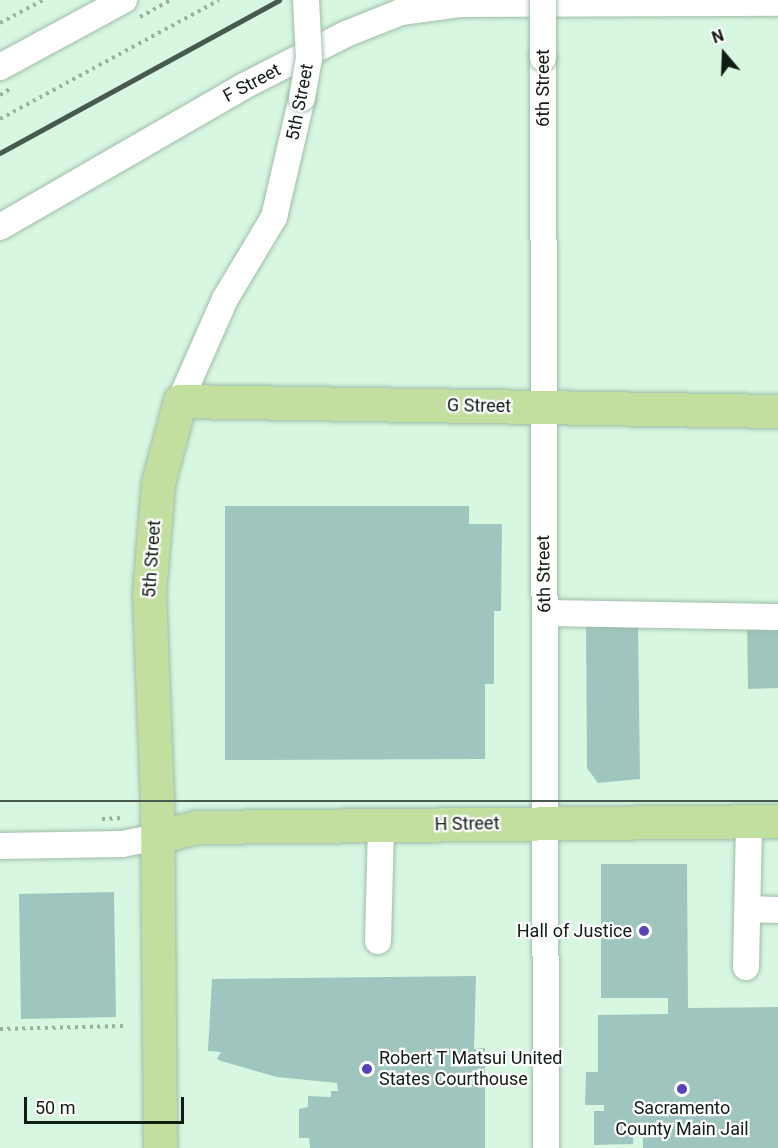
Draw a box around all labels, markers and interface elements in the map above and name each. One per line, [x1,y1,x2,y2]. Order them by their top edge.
north arrow [694,24,754,84]
text: N [710,26,726,47]
street label: 6th Street [532,49,554,127]
street label: F Street [220,59,284,107]
street label: 5th Street [282,62,318,142]
street label: G Street [447,395,511,417]
street label: 5th Street [139,519,165,599]
street label: 6th Street [533,535,555,613]
street label: H Street [434,813,500,835]
place label: Hall of Justice [517,920,632,942]
marker: Hall of Justice [637,924,651,938]
place label: Robert T Matsui United States Courthouse [379,1048,563,1090]
marker: Robert T Matsui United States Courthouse [360,1062,374,1076]
marker: Sacramento County Main Jail [675,1082,689,1096]
scale bar [27,1085,188,1123]
text: 50 m [35,1097,75,1118]
place label: Sacramento County Main Jail [615,1098,749,1140]

